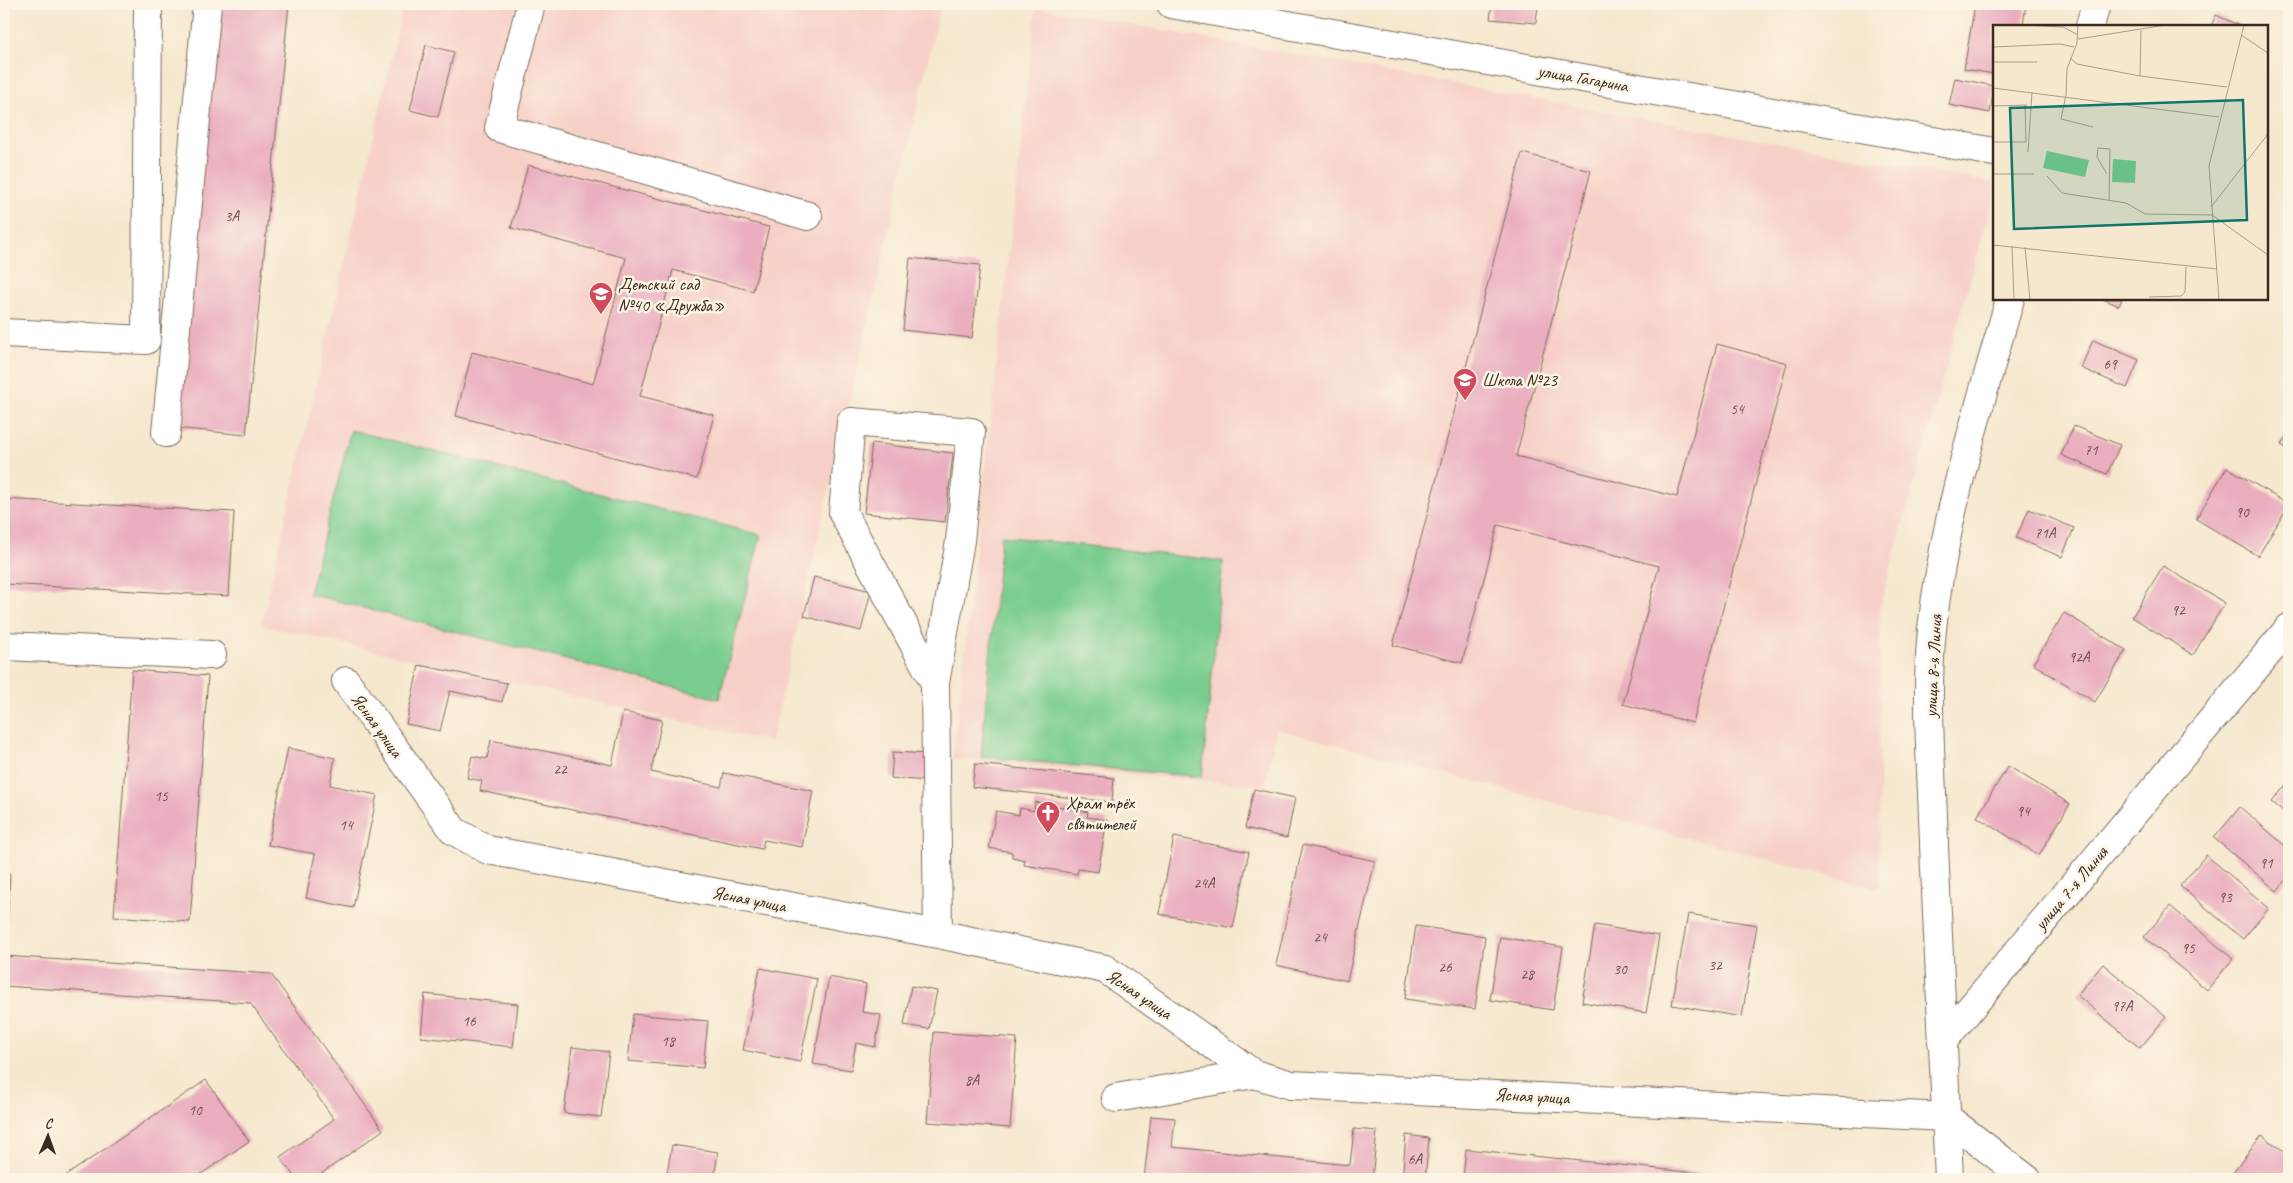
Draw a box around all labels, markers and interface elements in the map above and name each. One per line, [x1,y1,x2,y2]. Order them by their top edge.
inset map [1993,25,2268,300]
street label: улица Гагарина [1535,59,1631,97]
house number: 3А [225,207,241,226]
place label: Детский сад №40 «Дружба» [618,273,725,316]
school or university icon: Детский сад №40 «Дружба» [588,281,614,315]
house number: 69 [2103,355,2118,374]
school or university icon: Школа №23 [1452,367,1478,401]
place label: Школа №23 [1482,369,1559,391]
house number: 54 [1730,400,1745,419]
house number: 71 [2084,441,2099,460]
house number: 90 [2235,503,2250,522]
house number: 71А [2034,524,2057,543]
house number: 92 [2171,601,2186,620]
street label: улица 8-я Линия [1919,613,1947,719]
house number: 92А [2068,648,2091,667]
street label: Ясная улица [346,688,409,763]
house number: 22 [553,760,568,779]
house number: 15 [154,787,169,806]
place label: Храм трёх святителей [1066,792,1137,835]
church icon: Храм трёх святителей [1035,800,1061,834]
house number: 94 [2016,802,2031,821]
house number: 14 [339,816,354,835]
street label: улица 7-я Линия [2029,840,2113,935]
house number: 91 [2259,854,2274,873]
house number: 24А [1193,874,1216,893]
street label: Ясная улица [710,881,789,917]
house number: 93 [2218,888,2233,907]
house number: 24 [1313,928,1328,947]
house number: 95 [2181,939,2196,958]
house number: 32 [1708,956,1723,975]
house number: 26 [1438,958,1453,977]
house number: 30 [1613,960,1628,979]
street label: Ясная улица [1102,964,1178,1025]
house number: 28 [1520,965,1535,984]
house number: 97А [2111,997,2134,1016]
house number: 16 [462,1012,477,1031]
house number: 18 [661,1032,676,1051]
house number: 8А [965,1071,981,1090]
street label: Ясная улица [1494,1083,1572,1109]
house number: 10 [188,1101,203,1120]
north arrow [22,1110,72,1160]
text: С [45,1115,54,1132]
house number: 6А [1408,1150,1424,1169]

